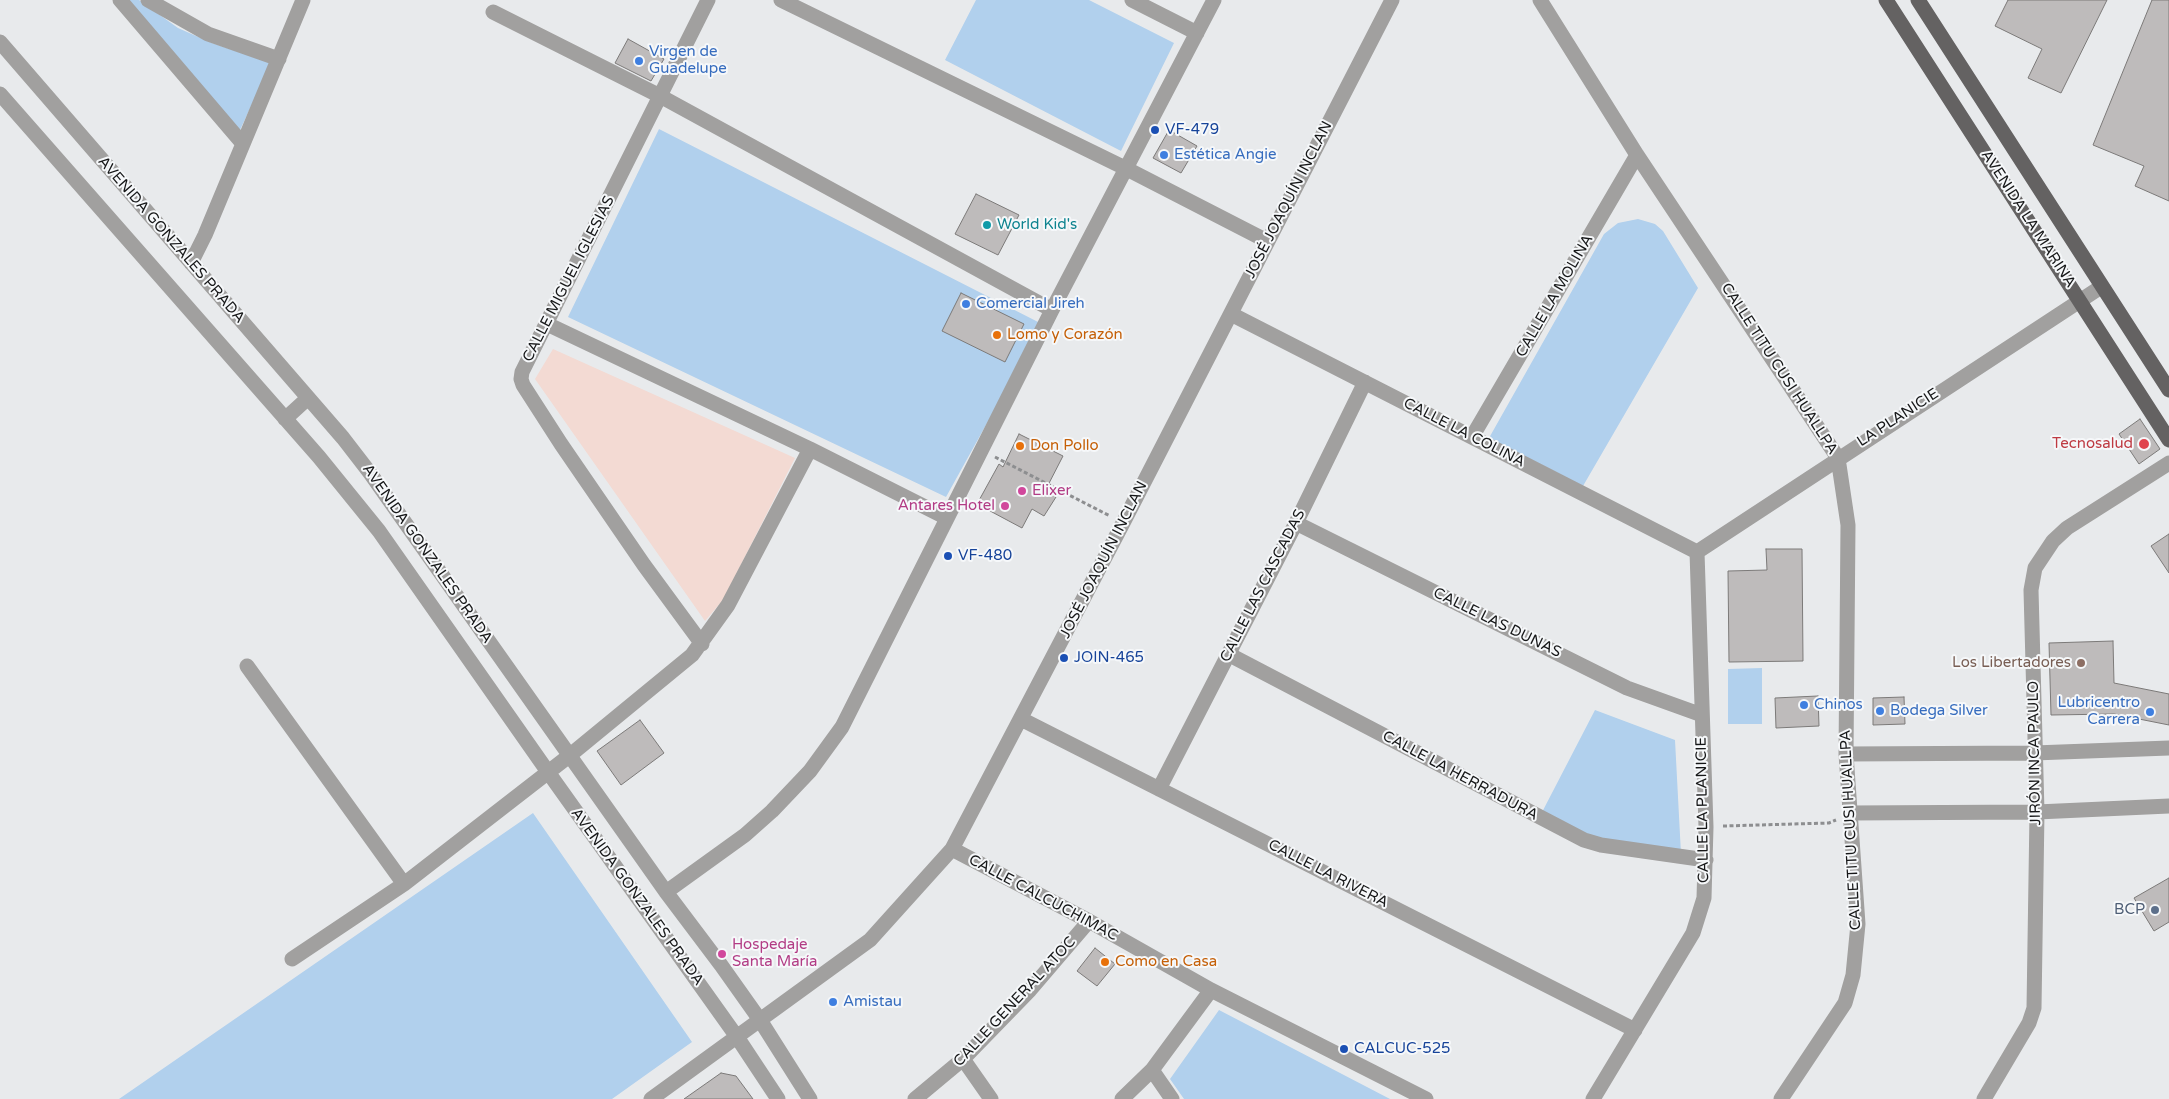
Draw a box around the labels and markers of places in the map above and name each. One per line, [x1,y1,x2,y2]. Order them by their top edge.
place label: Virgen de Guadelupe [649,43,727,78]
marker: Virgen de Guadelupe [633,55,645,67]
place label: VF-479 [1165,121,1219,139]
marker: VF-479 [1149,124,1161,136]
place label: Estética Angie [1174,146,1276,164]
marker: Estética Angie [1158,149,1170,161]
place label: World Kid's [997,216,1077,234]
marker: World Kid's [981,219,993,231]
place label: Comercial Jireh [976,295,1085,313]
marker: Comercial Jireh [960,298,972,310]
place label: Lomo y Corazón [1007,326,1123,344]
marker: Lomo y Corazón [991,329,1003,341]
place label: Tecnosalud [2052,435,2133,453]
place label: Don Pollo [1030,437,1099,455]
marker: Tecnosalud [2137,437,2151,451]
marker: Don Pollo [1014,440,1026,452]
place label: Elixer [1032,482,1071,500]
marker: Elixer [1016,485,1028,497]
place label: Antares Hotel [898,497,995,515]
marker: Antares Hotel [999,500,1011,512]
place label: VF-480 [958,547,1012,565]
marker: VF-480 [942,550,954,562]
place label: JOIN-465 [1074,649,1144,667]
marker: JOIN-465 [1058,652,1070,664]
place label: Los Libertadores [1952,654,2071,672]
marker: Los Libertadores [2075,657,2087,669]
place label: Lubricentro Carrera [2058,694,2140,729]
place label: Chinos [1814,696,1863,714]
marker: Chinos [1798,699,1810,711]
place label: Bodega Silver [1890,702,1988,720]
marker: Bodega Silver [1874,705,1886,717]
marker: Lubricentro Carrera [2144,706,2156,718]
place label: BCP [2114,901,2145,919]
marker: BCP [2149,904,2161,916]
place label: Hospedaje Santa María [732,936,818,971]
marker: Hospedaje Santa María [716,948,728,960]
place label: Como en Casa [1115,953,1217,971]
marker: Como en Casa [1099,956,1111,968]
place label: Amistau [843,993,902,1011]
marker: Amistau [827,996,839,1008]
place label: CALCUC-525 [1354,1040,1451,1058]
marker: CALCUC-525 [1338,1043,1350,1055]

